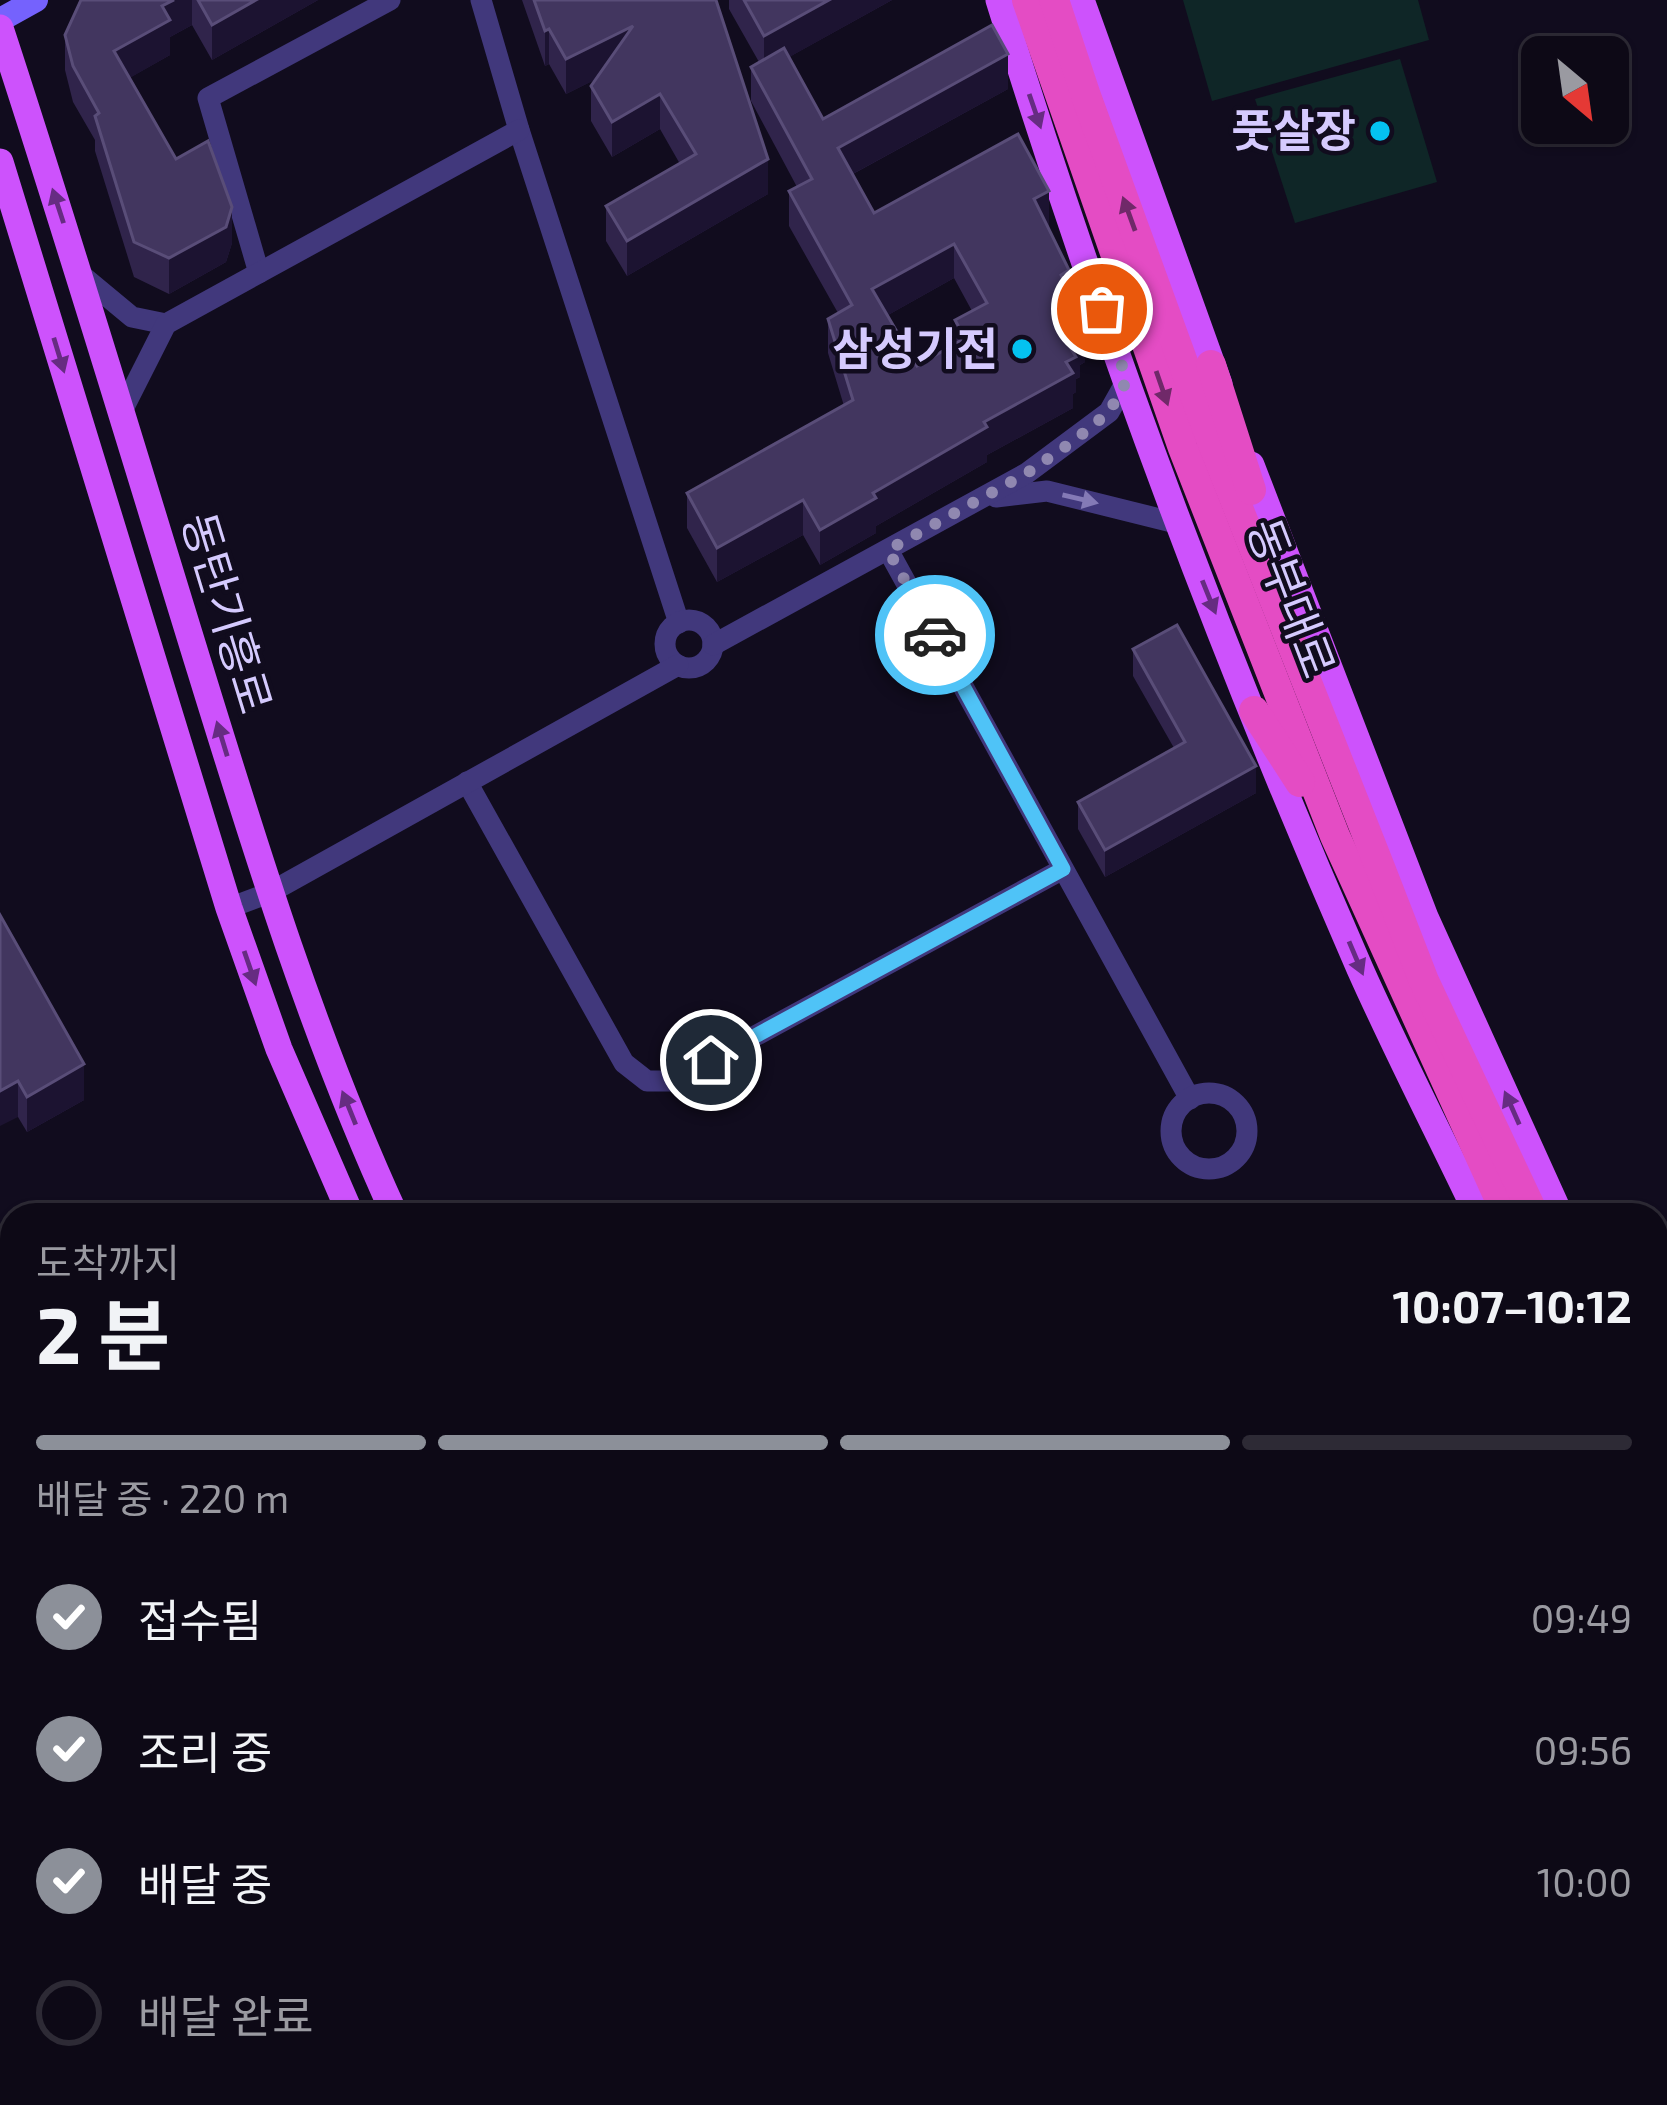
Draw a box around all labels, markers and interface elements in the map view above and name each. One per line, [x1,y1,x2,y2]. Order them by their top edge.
north arrow [1521,36,1629,144]
map controls [1521,36,1629,144]
one-way arrow [1027,94,1045,130]
place label: 풋살장 [1232,102,1356,156]
marker: 풋살장 [1367,118,1393,144]
one-way arrow [47,187,66,224]
one-way arrow [1118,196,1137,232]
pin [1051,258,1153,360]
icon: bag [1069,276,1135,342]
place label: 삼성기전 [832,320,998,374]
marker: 삼성기전 [1009,336,1035,362]
one-way arrow [51,337,69,374]
one-way arrow [1154,370,1172,406]
one-way arrow [1061,490,1099,509]
street label: 동탄기흥로 [173,506,285,719]
street label: 동부대로 [1238,510,1348,684]
courier [875,575,995,695]
one-way arrow [1200,580,1219,616]
icon: car [902,602,968,668]
one-way arrow [211,720,230,757]
one-way arrow [1346,941,1366,976]
one-way arrow [242,950,260,986]
pin [660,1009,762,1111]
icon: home [678,1027,744,1093]
one-way arrow [339,1089,358,1125]
one-way arrow [1501,1091,1521,1126]
text: 도착까지 [36,1238,180,1285]
text: 10:07–10:12 [1393,1278,1632,1332]
text: 2 분 [36,1286,170,1380]
text: 배달 중 · 220 m [36,1474,289,1521]
icon: check [36,1584,102,1650]
text: 접수됨 [138,1592,262,1646]
text: 09:49 [1531,1594,1632,1641]
icon: check [36,1716,102,1782]
text: 조리 중 [138,1724,272,1778]
text: 09:56 [1534,1726,1632,1773]
icon: check [36,1848,102,1914]
text: 배달 중 [138,1856,272,1910]
text: 10:00 [1537,1858,1632,1905]
text: 배달 완료 [138,1988,314,2042]

